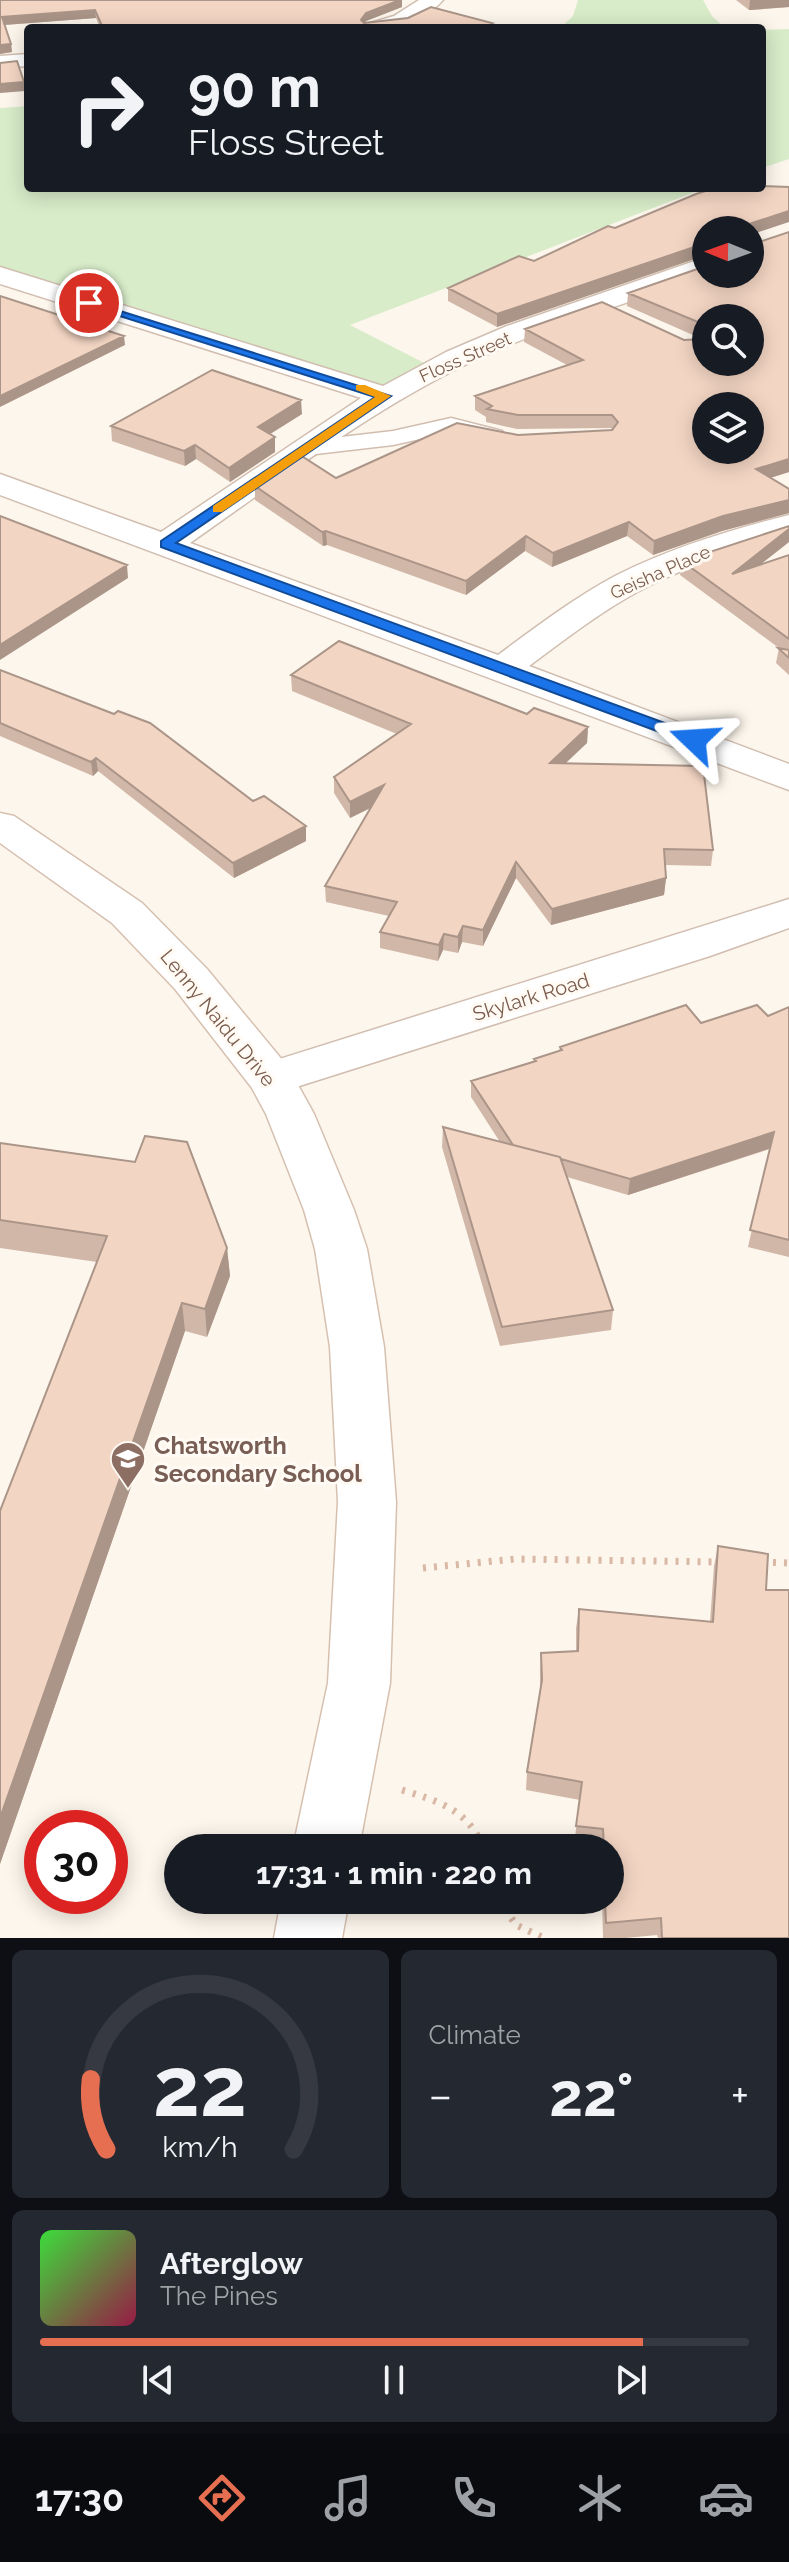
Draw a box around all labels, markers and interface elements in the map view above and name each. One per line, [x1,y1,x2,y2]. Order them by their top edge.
text: 90 m [188,54,321,120]
icon: right [56,56,160,160]
text: Floss Street [188,121,384,163]
north arrow [692,216,764,288]
map controls [692,216,764,464]
pin [55,269,123,337]
icon: arrive [67,281,111,325]
button: search [692,304,764,376]
street label: Floss Street [416,327,514,387]
button: layers [692,392,764,464]
street label: Geisha Place [607,540,714,603]
position arrow [652,698,736,782]
street label: Lenny Naidu Drive [155,945,281,1092]
street label: Skylark Road [470,968,592,1026]
place label: Chatsworth Secondary School [154,1431,362,1488]
school or university icon: Chatsworth Secondary School [109,1440,147,1490]
speed limit sign: 30 [24,1810,128,1914]
text: 17:31 · 1 min · 220 m [256,1856,532,1891]
text: Climate [429,2020,521,2050]
text: 22 [153,2038,247,2135]
text: 22° [549,2060,634,2130]
text: − [429,2070,452,2121]
text: + [731,2070,749,2121]
text: km/h [163,2130,238,2164]
text: Afterglow [160,2246,303,2281]
text: The Pines [160,2281,278,2311]
icon: previous [136,2358,180,2402]
icon: pause [372,2358,416,2402]
icon: next [609,2358,653,2402]
icon: directions [194,2470,250,2526]
icon: music [320,2470,376,2526]
icon: phone [446,2470,502,2526]
icon: climate [572,2470,628,2526]
icon: car [698,2470,754,2526]
text: 17:30 [35,2477,124,2519]

